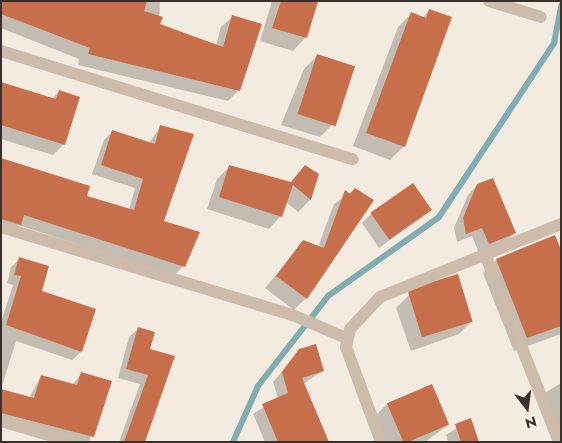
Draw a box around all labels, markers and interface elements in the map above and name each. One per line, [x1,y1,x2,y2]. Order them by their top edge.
north arrow [502,383,552,433]
text: N [523,411,539,434]

